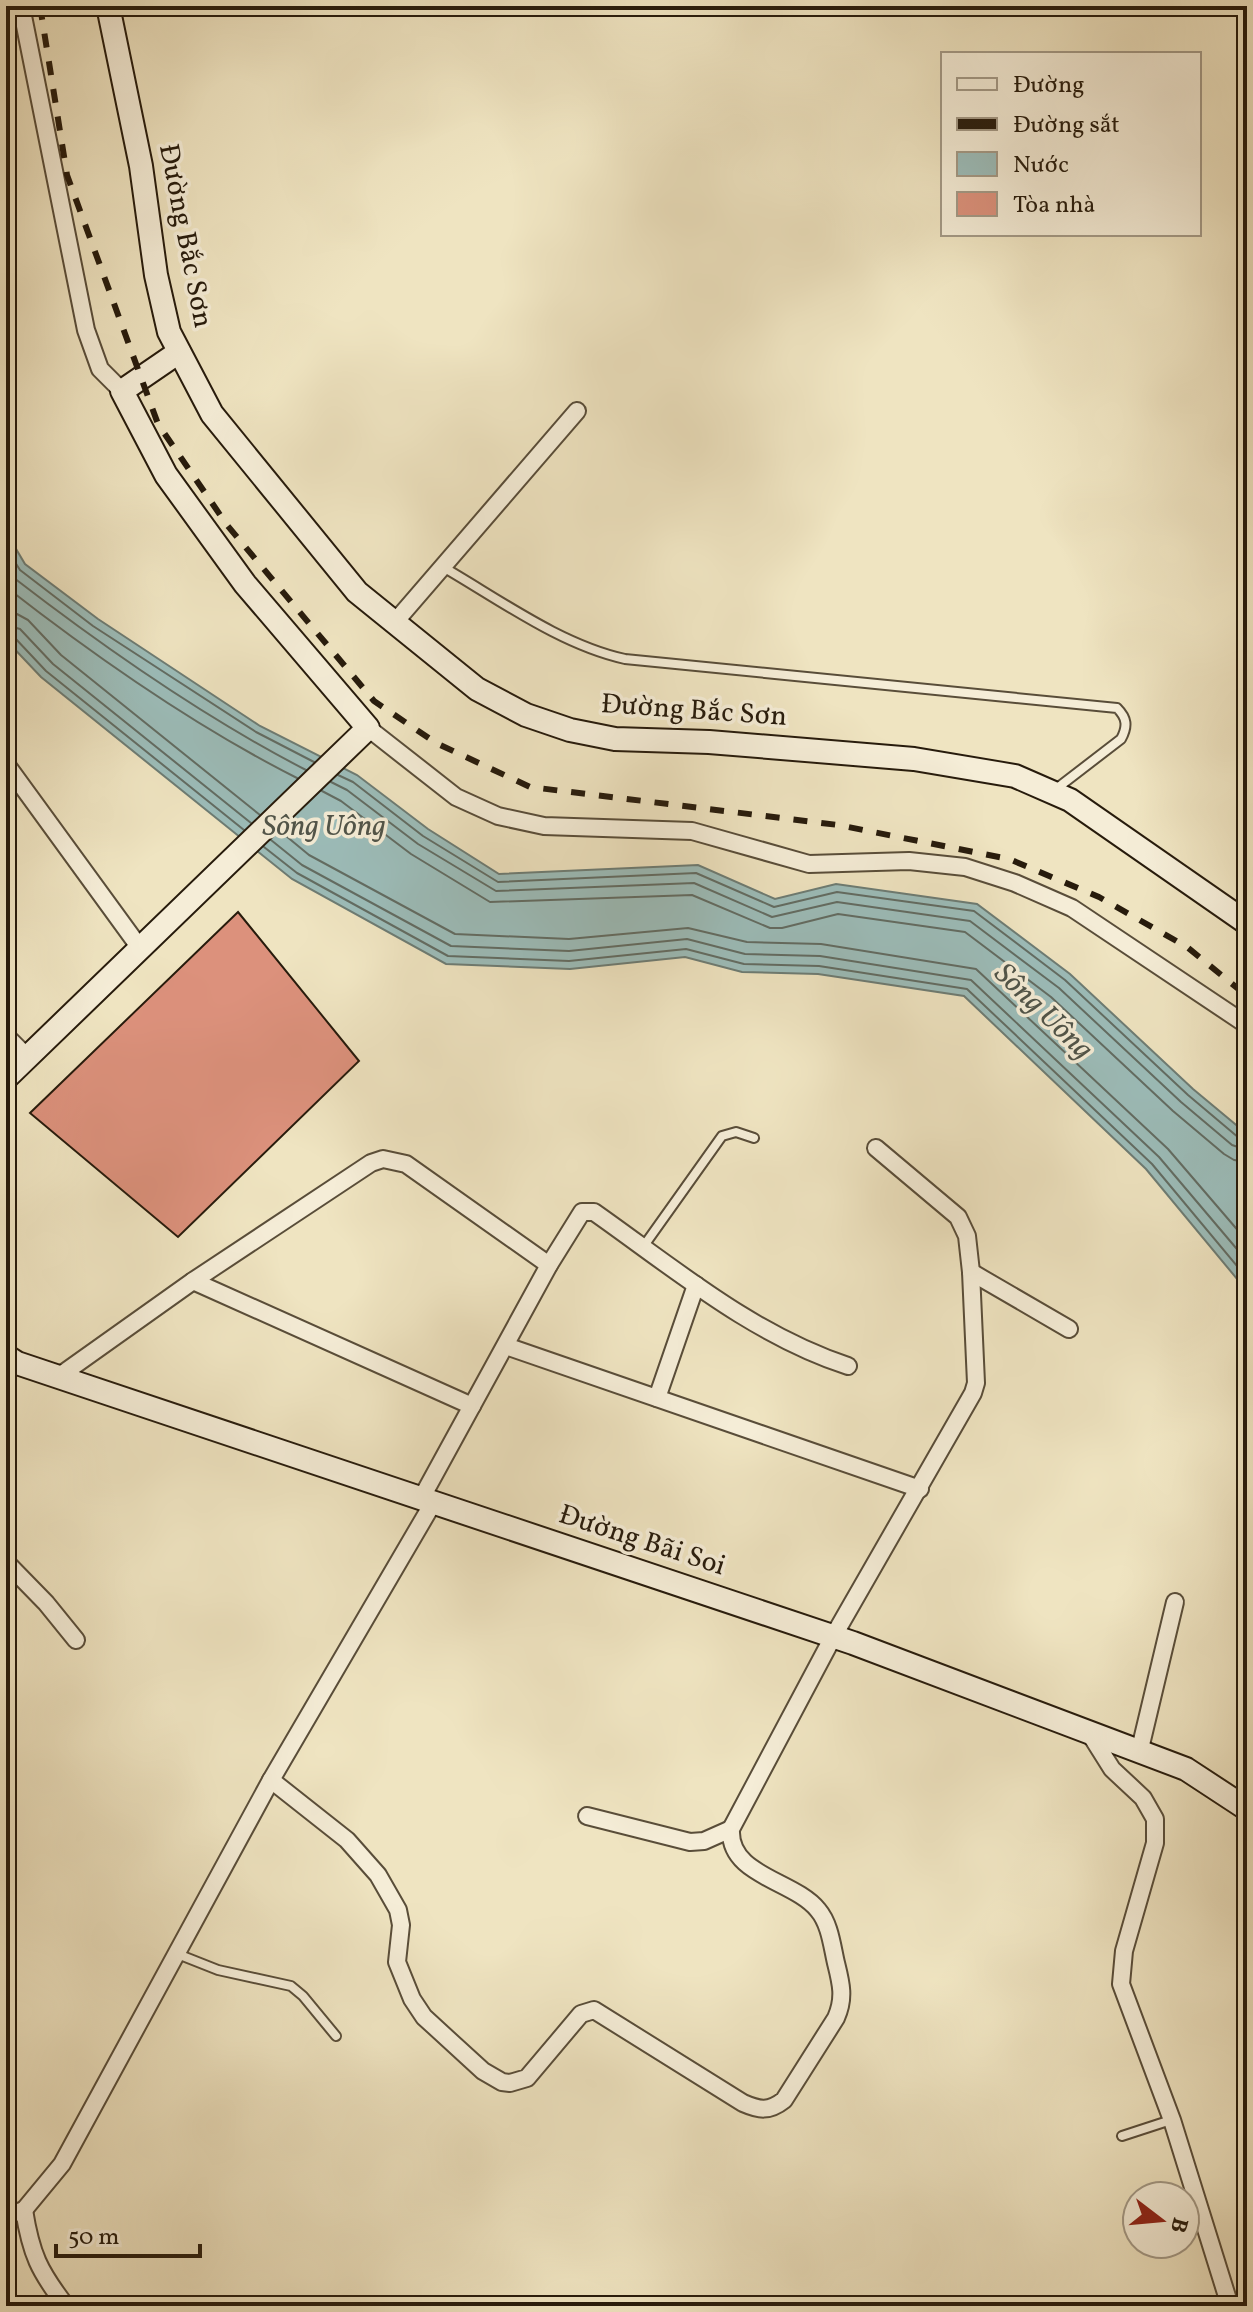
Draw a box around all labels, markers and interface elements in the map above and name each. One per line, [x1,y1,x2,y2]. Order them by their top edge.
legend [941,52,1201,236]
text: Đường [1013,69,1085,103]
text: Đường sắt [1013,109,1120,143]
street label: Đường Bắc Sơn [148,141,222,331]
text: Nước [1013,149,1069,183]
text: Tòa nhà [1013,189,1095,223]
street label: Đường Bắc Sơn [600,685,788,737]
water label: Sông Uông [262,806,386,848]
water label: Sông Uông [984,954,1102,1070]
street label: Đường Bãi Soi [554,1496,730,1586]
north arrow [1121,2180,1201,2260]
scale bar [56,2208,200,2258]
text: B [1161,2213,1195,2236]
text: 50 m [68,2221,120,2255]

